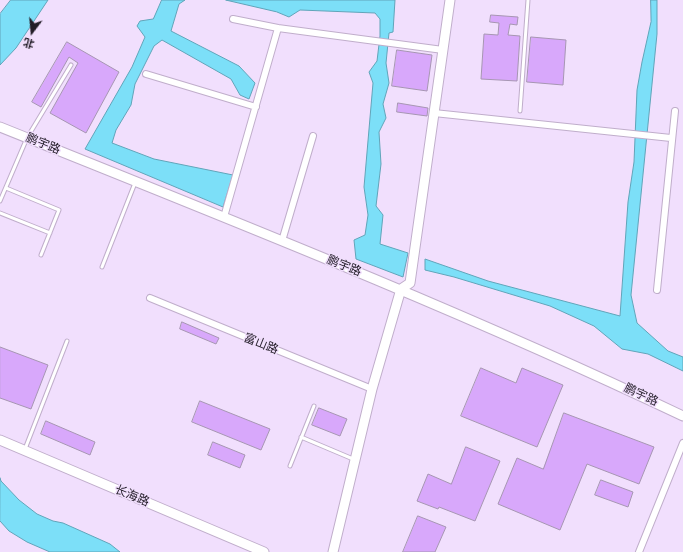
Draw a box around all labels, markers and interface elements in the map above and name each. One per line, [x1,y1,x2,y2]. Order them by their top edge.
north arrow [12,12,52,52]
text: 北 [21,35,36,52]
street label: 鹏宇路 [24,131,62,157]
street label: 鹏宇路 [325,253,363,279]
street label: 富山路 [242,331,280,357]
street label: 鹏宇路 [622,381,660,409]
street label: 长海路 [113,482,151,510]

